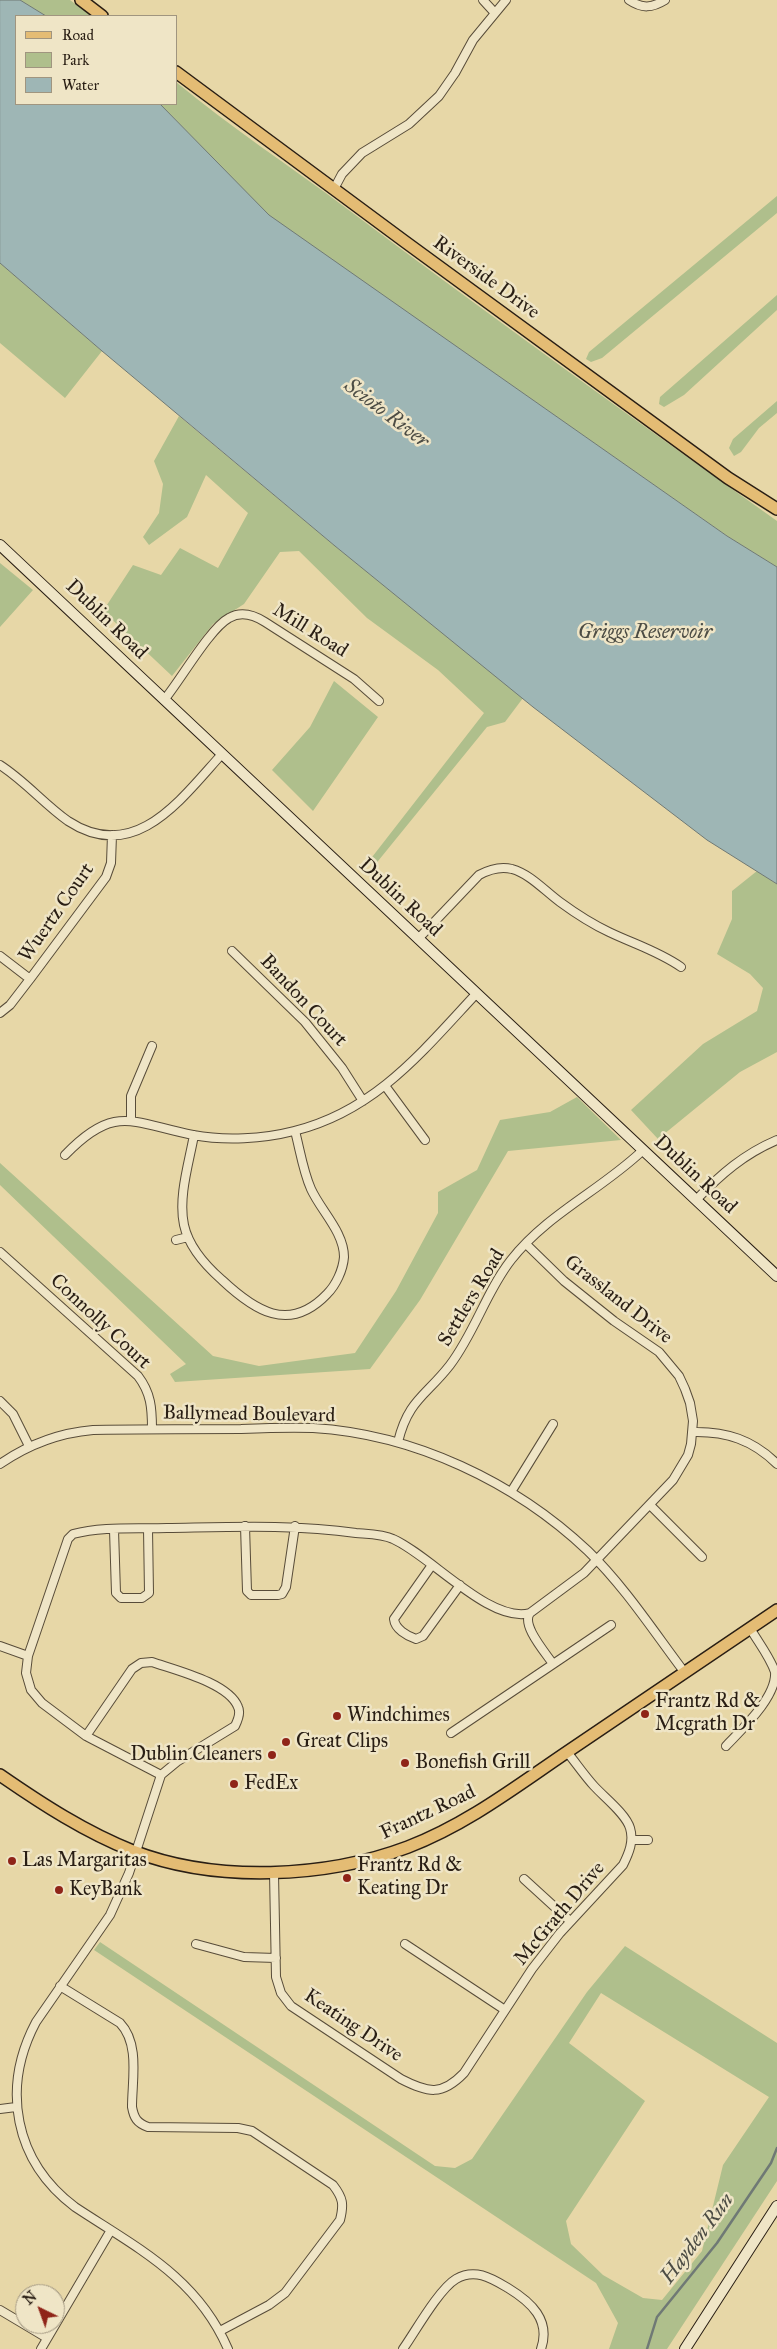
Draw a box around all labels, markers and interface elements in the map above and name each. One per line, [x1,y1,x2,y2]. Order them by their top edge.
legend [15,15,178,105]
text: Road [62,26,94,44]
text: Park [62,51,89,69]
text: Water [62,76,99,94]
street label: Riverside Drive [428,231,544,325]
water label: Scioto River [338,374,434,454]
street label: Dublin Road [60,575,152,665]
street label: Mill Road [268,599,352,663]
water label: Griggs Reservoir [578,620,712,646]
street label: Dublin Road [354,854,446,942]
street label: Wuertz Court [14,859,100,967]
street label: Bandon Court [254,950,352,1052]
street label: Dublin Road [649,1131,741,1219]
street label: Settlers Road [434,1245,510,1351]
street label: Grassland Drive [559,1250,677,1350]
street label: Connolly Court [45,1269,155,1375]
street label: Ballymead Boulevard [163,1401,335,1429]
place label: Frantz Rd & Mcgrath Dr [655,1690,760,1737]
place label: Windchimes [347,1704,450,1728]
marker: Frantz Rd & Mcgrath Dr [639,1708,651,1720]
marker: Windchimes [331,1710,343,1722]
place label: Great Clips [296,1730,388,1754]
marker: Great Clips [280,1736,292,1748]
place label: Dublin Cleaners [130,1743,262,1767]
marker: Dublin Cleaners [266,1749,278,1761]
place label: Bonefish Grill [415,1751,530,1775]
marker: Bonefish Grill [399,1757,411,1769]
place label: FedEx [244,1772,298,1796]
marker: FedEx [228,1778,240,1790]
street label: Frantz Road [376,1780,480,1846]
place label: Las Margaritas [22,1849,147,1873]
place label: Frantz Rd & Keating Dr [357,1854,462,1901]
marker: Las Margaritas [6,1855,18,1867]
street label: McGrath Drive [510,1857,610,1971]
marker: Frantz Rd & Keating Dr [341,1872,353,1884]
place label: KeyBank [69,1878,142,1902]
marker: KeyBank [53,1884,65,1896]
street label: Keating Drive [299,1984,407,2068]
water label: Hayden Run [656,2189,740,2289]
north arrow [15,2284,65,2334]
text: N [20,2288,40,2309]

